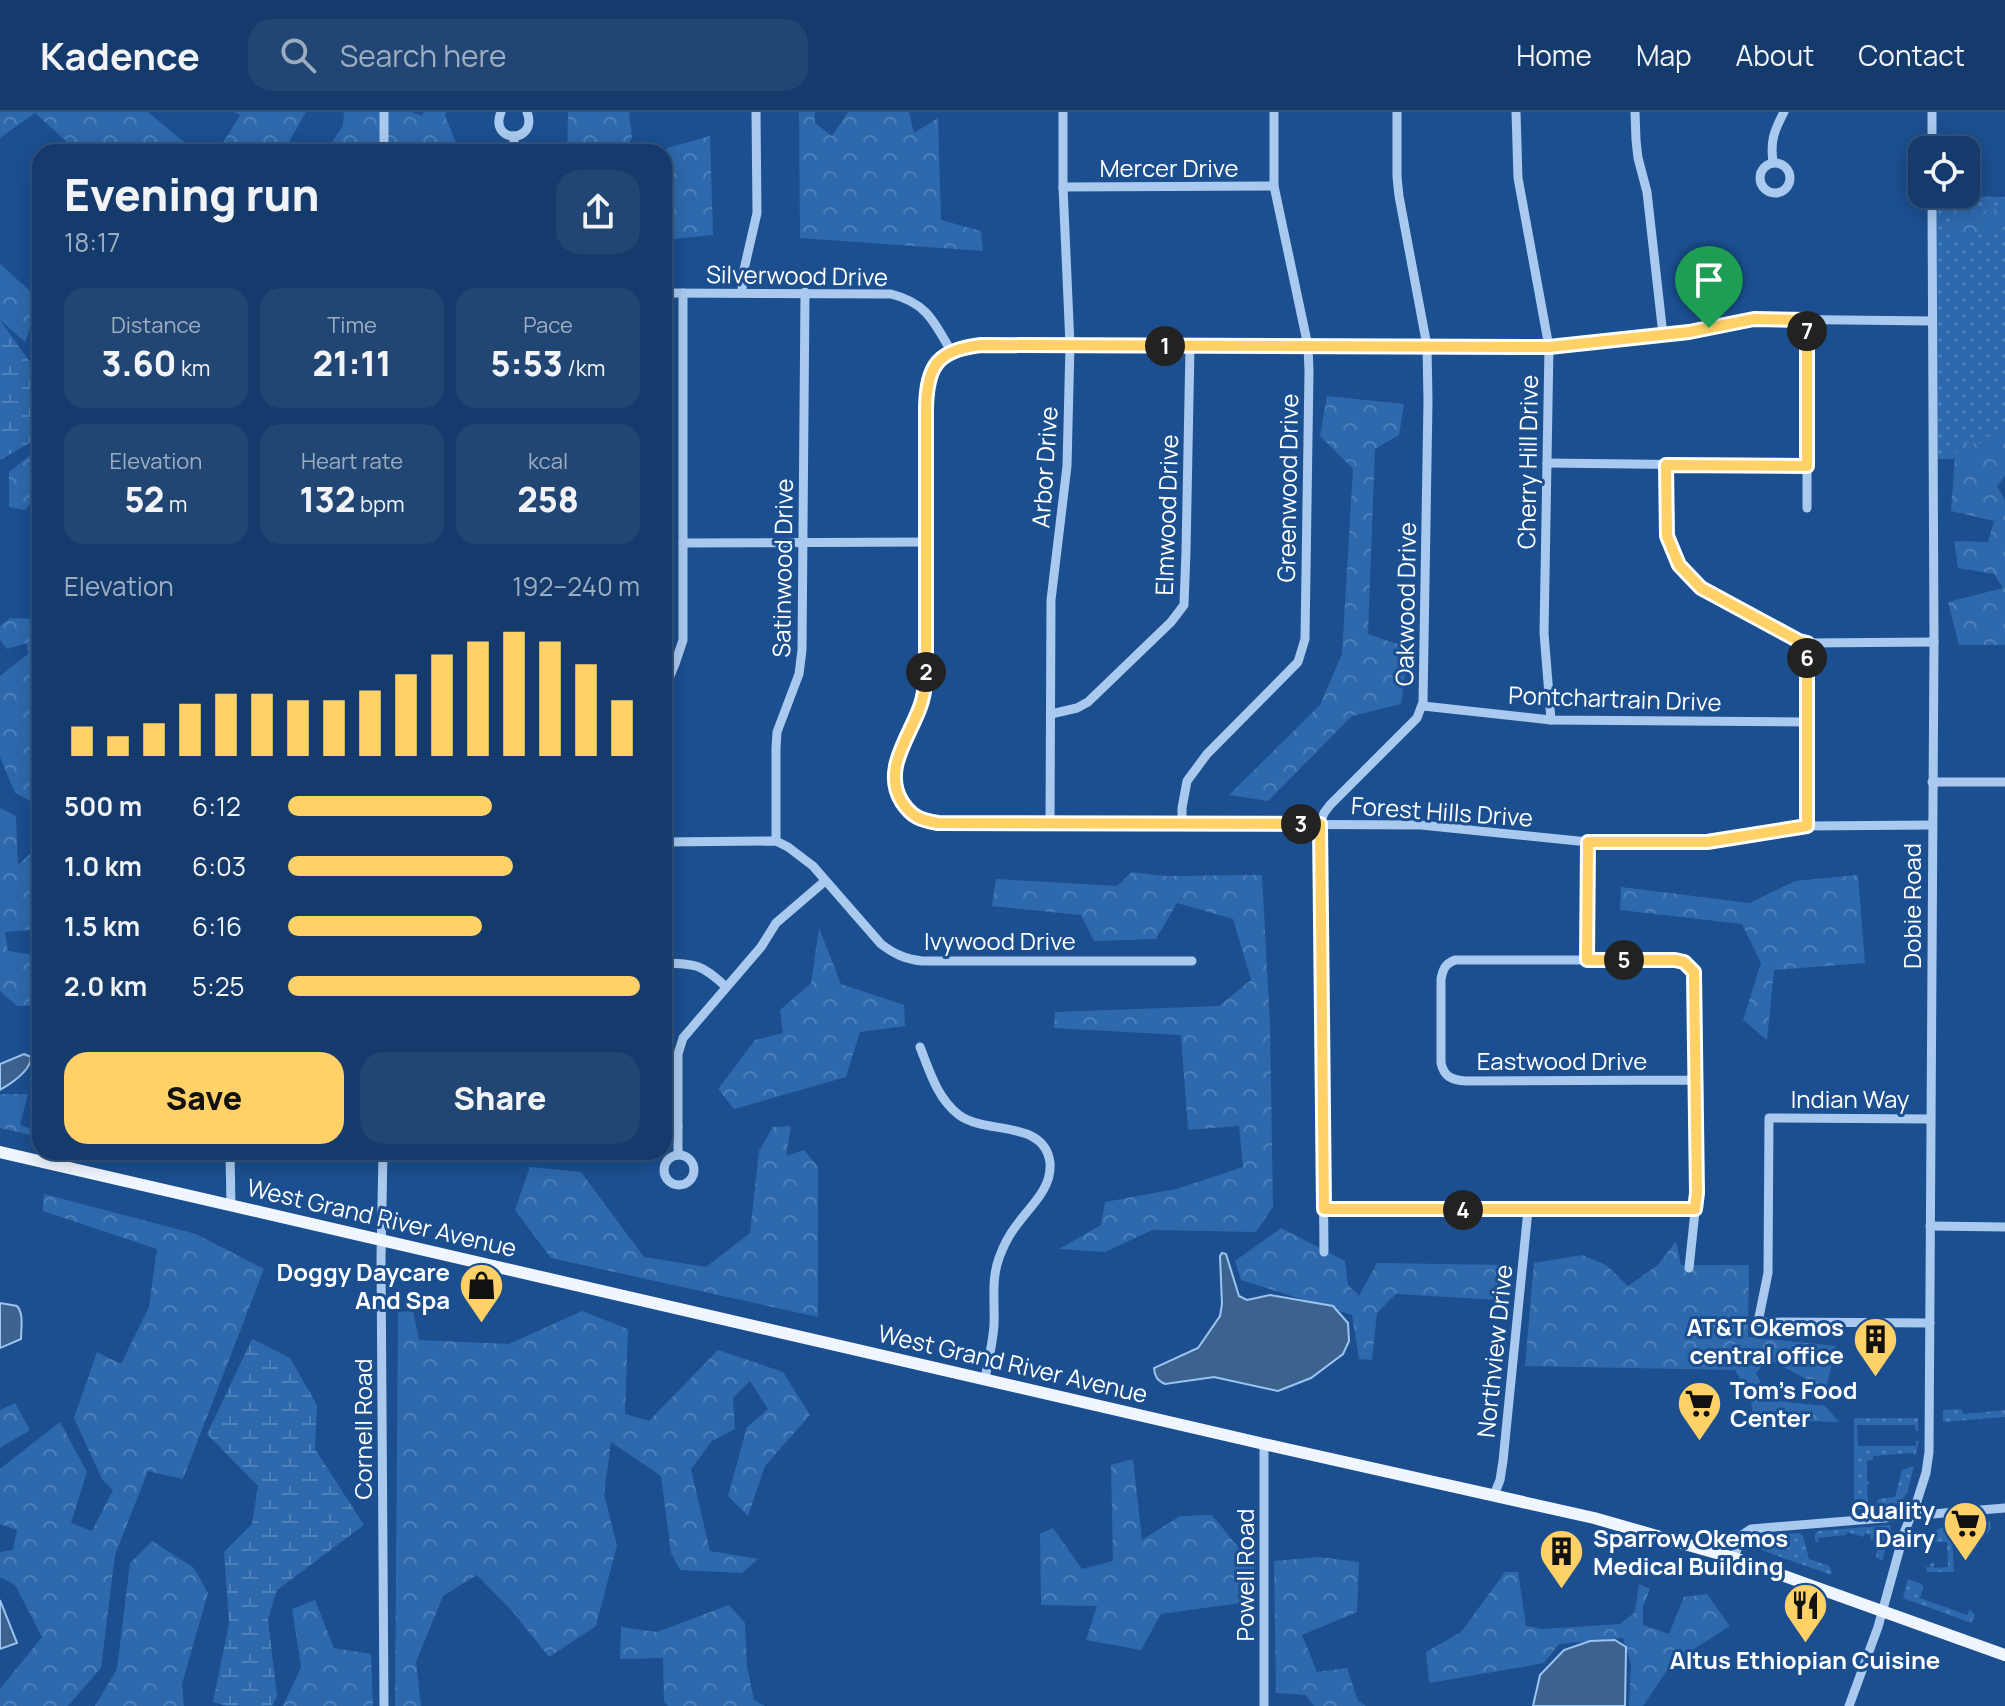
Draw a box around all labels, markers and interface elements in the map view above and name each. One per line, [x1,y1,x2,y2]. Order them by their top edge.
search box [248,19,808,91]
text: Kadence [40,29,200,81]
icon: search [276,33,320,77]
text: Search here [340,35,507,76]
text: Home [1516,36,1592,74]
text: Map [1636,36,1692,74]
text: About [1736,36,1814,74]
text: Contact [1858,36,1965,74]
map controls [1908,136,1980,208]
button: locate [1908,136,1980,208]
street label: Mercer Drive [1099,151,1239,184]
text: Evening run [64,164,320,224]
button: share [556,170,640,254]
text: 18:17 [64,224,120,260]
pin [1675,246,1743,328]
street label: Silverwood Drive [706,257,888,293]
icon: arrive [1687,258,1731,302]
text: Distance [111,310,201,340]
text: Time [327,310,377,340]
text: Pace [523,310,573,340]
pin: 7 [1787,311,1827,351]
text: 7 [1801,316,1813,346]
pin: 1 [1145,326,1185,366]
text: 1 [1160,331,1170,361]
text: 3.60 [101,340,177,386]
text: 21:11 [313,340,391,386]
text: 5:53 [491,340,563,386]
text: km [177,353,211,383]
text: /km [563,353,605,383]
street label: Cherry Hill Drive [1509,375,1545,549]
street label: Greenwood Drive [1269,393,1305,583]
street label: Arbor Drive [1023,405,1065,529]
street label: Elmwood Drive [1147,434,1185,596]
text: Elevation [110,446,202,476]
text: Heart rate [301,446,403,476]
text: kcal [528,446,568,476]
text: 52 [125,476,164,522]
text: 132 [299,476,355,522]
text: 258 [517,476,579,522]
street label: Satinwood Drive [764,478,800,658]
text: m [164,489,187,519]
text: bpm [355,489,405,519]
street label: Oakwood Drive [1387,522,1423,686]
text: Elevation [64,568,174,604]
text: 192–240 m [512,568,640,604]
pin: 6 [1787,638,1827,678]
text: 6 [1800,643,1814,673]
pin: 2 [906,652,946,692]
text: 2 [919,657,933,687]
street label: Pontchartrain Drive [1508,678,1722,718]
text: 500 m [64,788,142,824]
text: 6:12 [192,788,241,824]
street label: Forest Hills Drive [1350,788,1534,834]
pin: 3 [1281,804,1321,844]
text: 3 [1295,809,1307,839]
street label: Dobie Road [1895,843,1928,969]
text: 1.0 km [64,848,142,884]
text: 6:03 [192,848,246,884]
text: 1.5 km [64,908,140,944]
text: 6:16 [192,908,242,944]
street label: Ivywood Drive [924,924,1076,957]
pin: 5 [1604,940,1644,980]
text: 5 [1618,945,1630,975]
text: 2.0 km [64,968,147,1004]
text: 5:25 [192,968,245,1004]
street label: Eastwood Drive [1477,1044,1647,1077]
button: Save [64,1052,344,1144]
button: Share [360,1052,640,1144]
street label: Indian Way [1791,1082,1910,1115]
street label: West Grand River Avenue [244,1170,520,1264]
pin: 4 [1443,1190,1483,1230]
text: 4 [1456,1195,1470,1225]
place label: Doggy Daycare And Spa [276,1255,450,1316]
shop icon: Doggy Daycare And Spa [457,1261,505,1324]
street label: Northview Drive [1469,1263,1519,1439]
place label: AT&T Okemos central office [1686,1310,1844,1371]
street label: West Grand River Avenue [875,1316,1151,1410]
building icon: AT&T Okemos central office [1851,1316,1899,1379]
street label: Cornell Road [346,1358,379,1500]
place label: Tom's Food Center [1730,1373,1857,1434]
supermarket icon: Tom's Food Center [1675,1379,1723,1442]
place label: Quality Dairy [1851,1493,1936,1554]
supermarket icon: Quality Dairy [1942,1499,1990,1562]
street label: Powell Road [1228,1509,1261,1642]
place label: Sparrow Okemos Medical Building [1593,1521,1788,1582]
building icon: Sparrow Okemos Medical Building [1538,1527,1586,1590]
restaurant icon: Altus Ethiopian Cuisine [1781,1581,1829,1644]
place label: Altus Ethiopian Cuisine [1670,1643,1940,1676]

